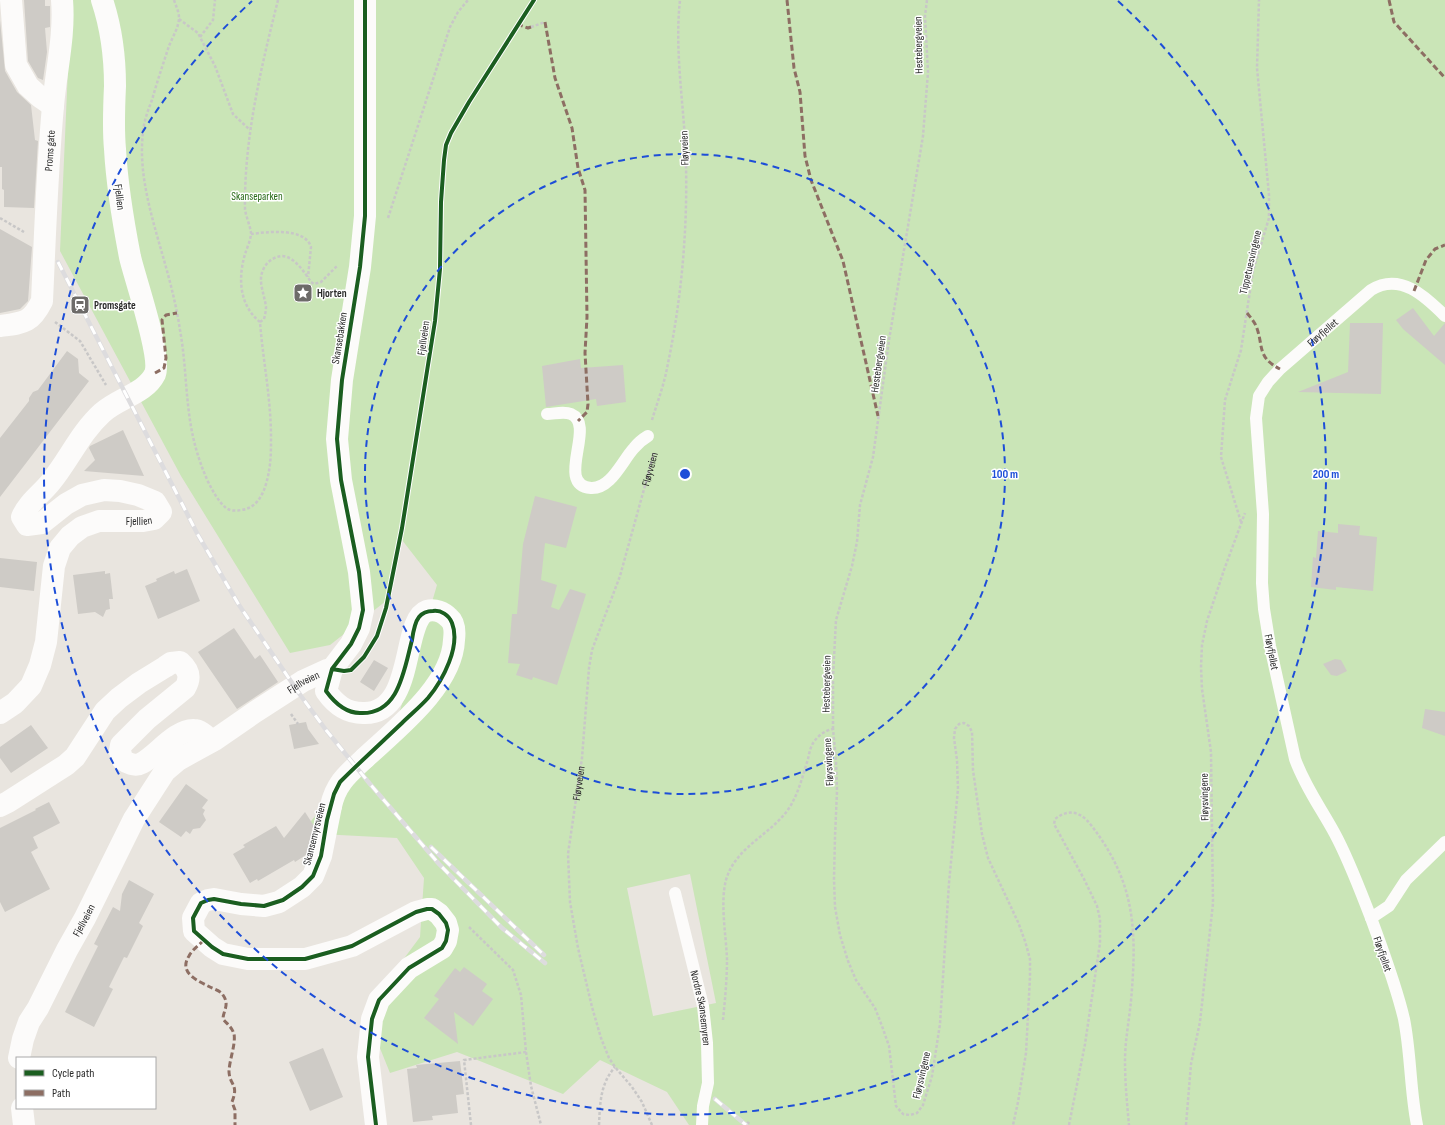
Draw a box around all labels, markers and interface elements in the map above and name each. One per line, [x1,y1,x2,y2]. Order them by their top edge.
street label: Hestebergveien [911,16,926,74]
street label: Proms gate [42,130,58,172]
street label: Fløyveien [677,130,692,166]
street label: Fjellien [111,183,128,211]
park label: Skanseparken [231,190,283,203]
street label: Tippetuesvingene [1237,229,1264,295]
place icon: Hjorten [292,282,314,304]
place label: Hjorten [317,287,347,300]
station icon: Promsgate [69,294,91,316]
place label: Promsgate [94,299,136,312]
street label: Skansebakken [329,311,350,365]
street label: Fløyfjellet [1305,315,1341,349]
street label: Fjellveien [415,320,432,356]
street label: Hestebergveien [868,334,889,393]
street label: Fløyveien [639,450,661,488]
centre of rings [678,467,692,481]
text: 100 m [992,467,1018,482]
text: 200 m [1313,467,1339,482]
street label: Fjellien [126,513,153,528]
street label: Fløyfjellet [1262,633,1281,672]
street label: Hestebergveien [819,655,834,713]
street label: Fjellveien [285,668,322,696]
street label: Fløysvingene [821,738,836,786]
street label: Fløyveien [570,765,588,801]
street label: Fløysvingene [1198,773,1211,821]
street label: Skansemyrsveien [300,801,329,867]
street label: Fjellveien [70,902,98,939]
street label: Fløyfjellet [1370,935,1395,974]
street label: Nordre Skansemyren [687,969,713,1046]
street label: Fløysvingene [910,1050,933,1100]
legend [16,1057,156,1109]
text: Cycle path [52,1066,94,1081]
text: Path [52,1086,70,1101]

